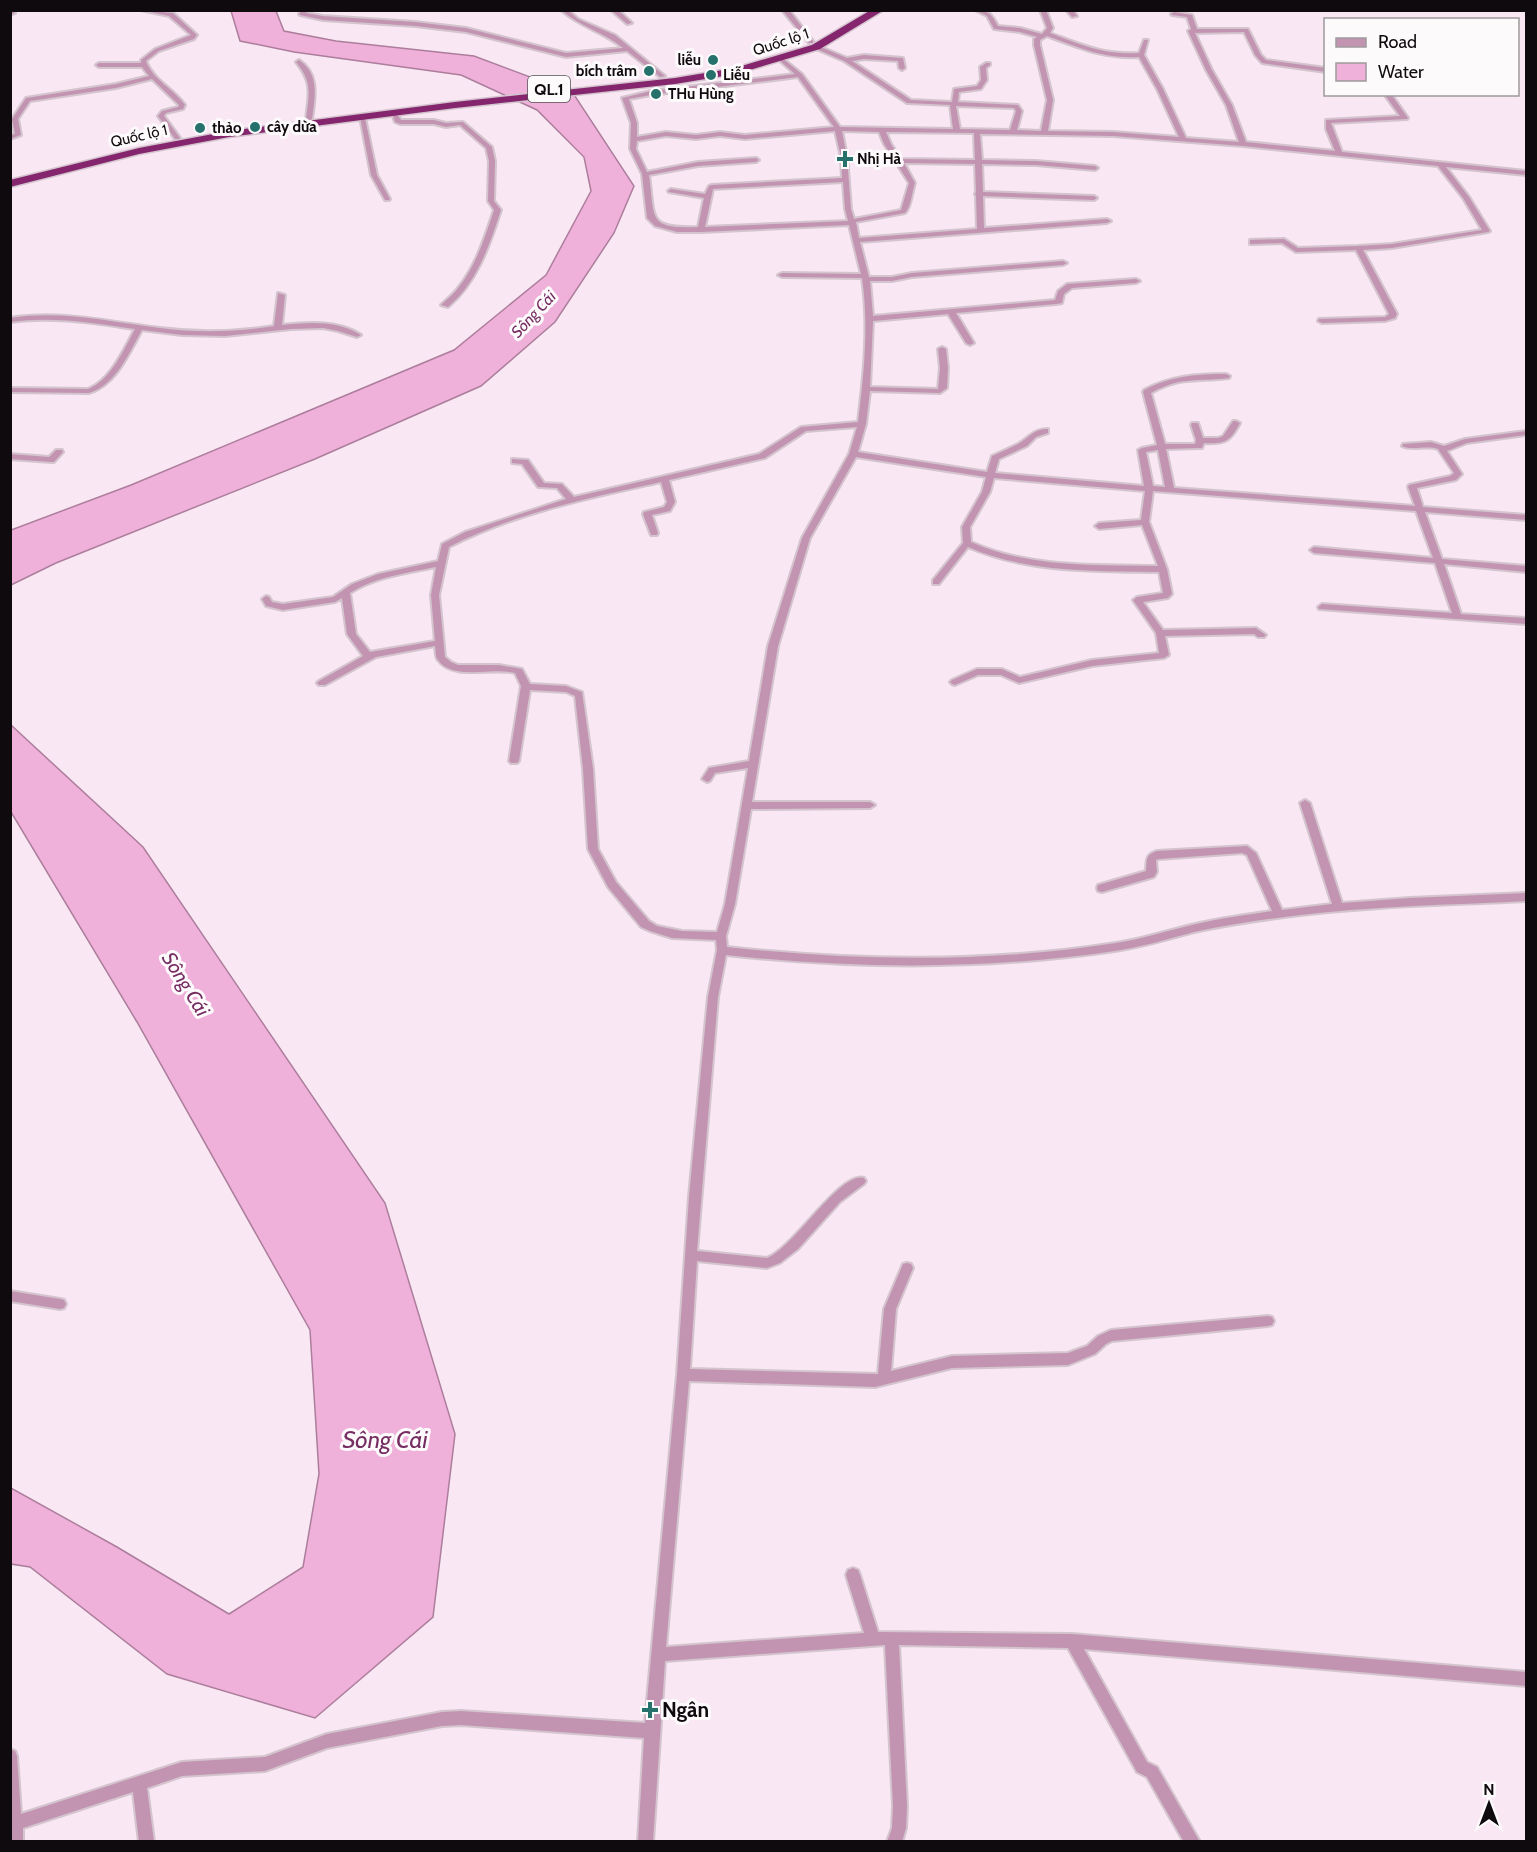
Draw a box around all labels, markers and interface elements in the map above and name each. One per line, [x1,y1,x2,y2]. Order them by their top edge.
legend [1324,18,1519,96]
street label: Quốc lộ 1 [751,25,811,59]
text: Road [1378,31,1417,53]
place label: liễu [677,51,701,69]
marker: liễu [706,53,720,67]
text: Water [1378,61,1424,83]
place label: bích trâm [576,62,637,80]
marker: bích trâm [642,64,656,78]
place label: Liễu [723,66,750,84]
marker: Liễu [704,68,718,82]
road number: QL.1 [528,76,570,102]
place label: THu Hùng [668,85,734,103]
marker: THu Hùng [649,87,663,101]
place label: cây dừa [267,118,317,136]
place label: thảo [212,119,242,137]
marker: cây dừa [248,120,262,134]
street label: Quốc lộ 1 [109,121,169,151]
marker: thảo [193,121,207,135]
place label: Nhị Hà [857,150,902,168]
marker: Nhị Hà [838,152,852,166]
water label: Sông Cái [507,287,560,342]
water label: Sông Cái [157,948,215,1021]
water label: Sông Cái [342,1425,428,1454]
place label: Ngân [662,1697,709,1722]
marker: Ngân [643,1703,657,1717]
north arrow [1459,1774,1519,1834]
text: N [1483,1780,1495,1799]

